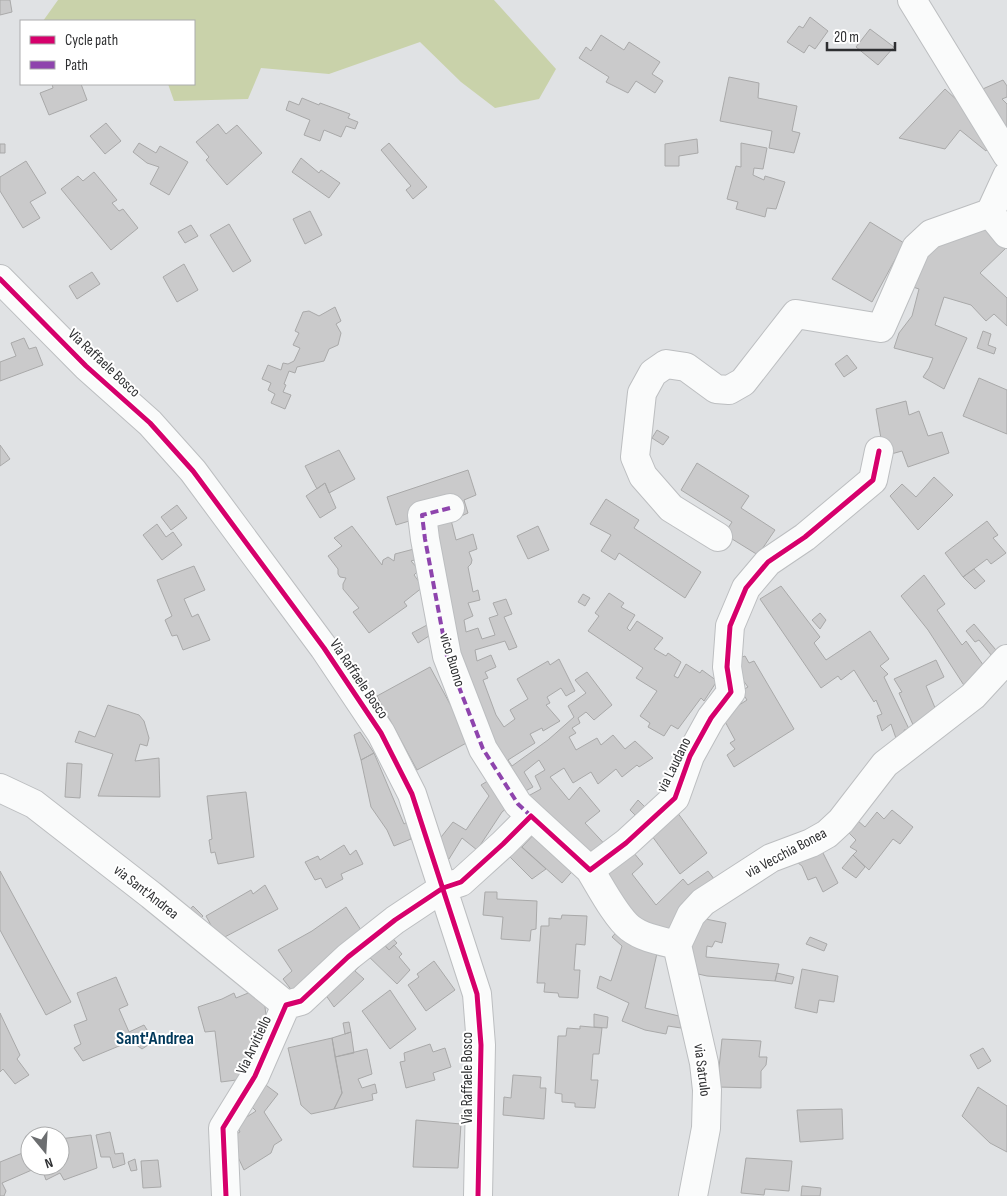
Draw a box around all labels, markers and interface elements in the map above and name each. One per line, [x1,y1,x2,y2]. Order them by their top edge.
legend [20,20,195,85]
scale bar [827,20,894,52]
text: 20 m [834,28,859,47]
text: Cycle path [65,31,118,50]
text: Path [65,56,88,75]
street label: Via Raffaele Bosco [64,325,144,401]
street label: vico Buono [435,631,469,689]
street label: Via Raffaele Bosco [325,636,393,722]
street label: via Laudano [653,734,695,796]
street label: via Vecchia Bonea [742,823,830,882]
street label: via Sant'Andrea [110,861,183,924]
street label: Via Arvitiello [232,1013,276,1077]
district label: Sant'Andrea [116,1028,194,1049]
street label: Via Raffaele Bosco [458,1032,477,1124]
street label: via Satrulo [689,1042,715,1098]
north arrow [20,1126,70,1176]
text: N [43,1154,55,1172]

